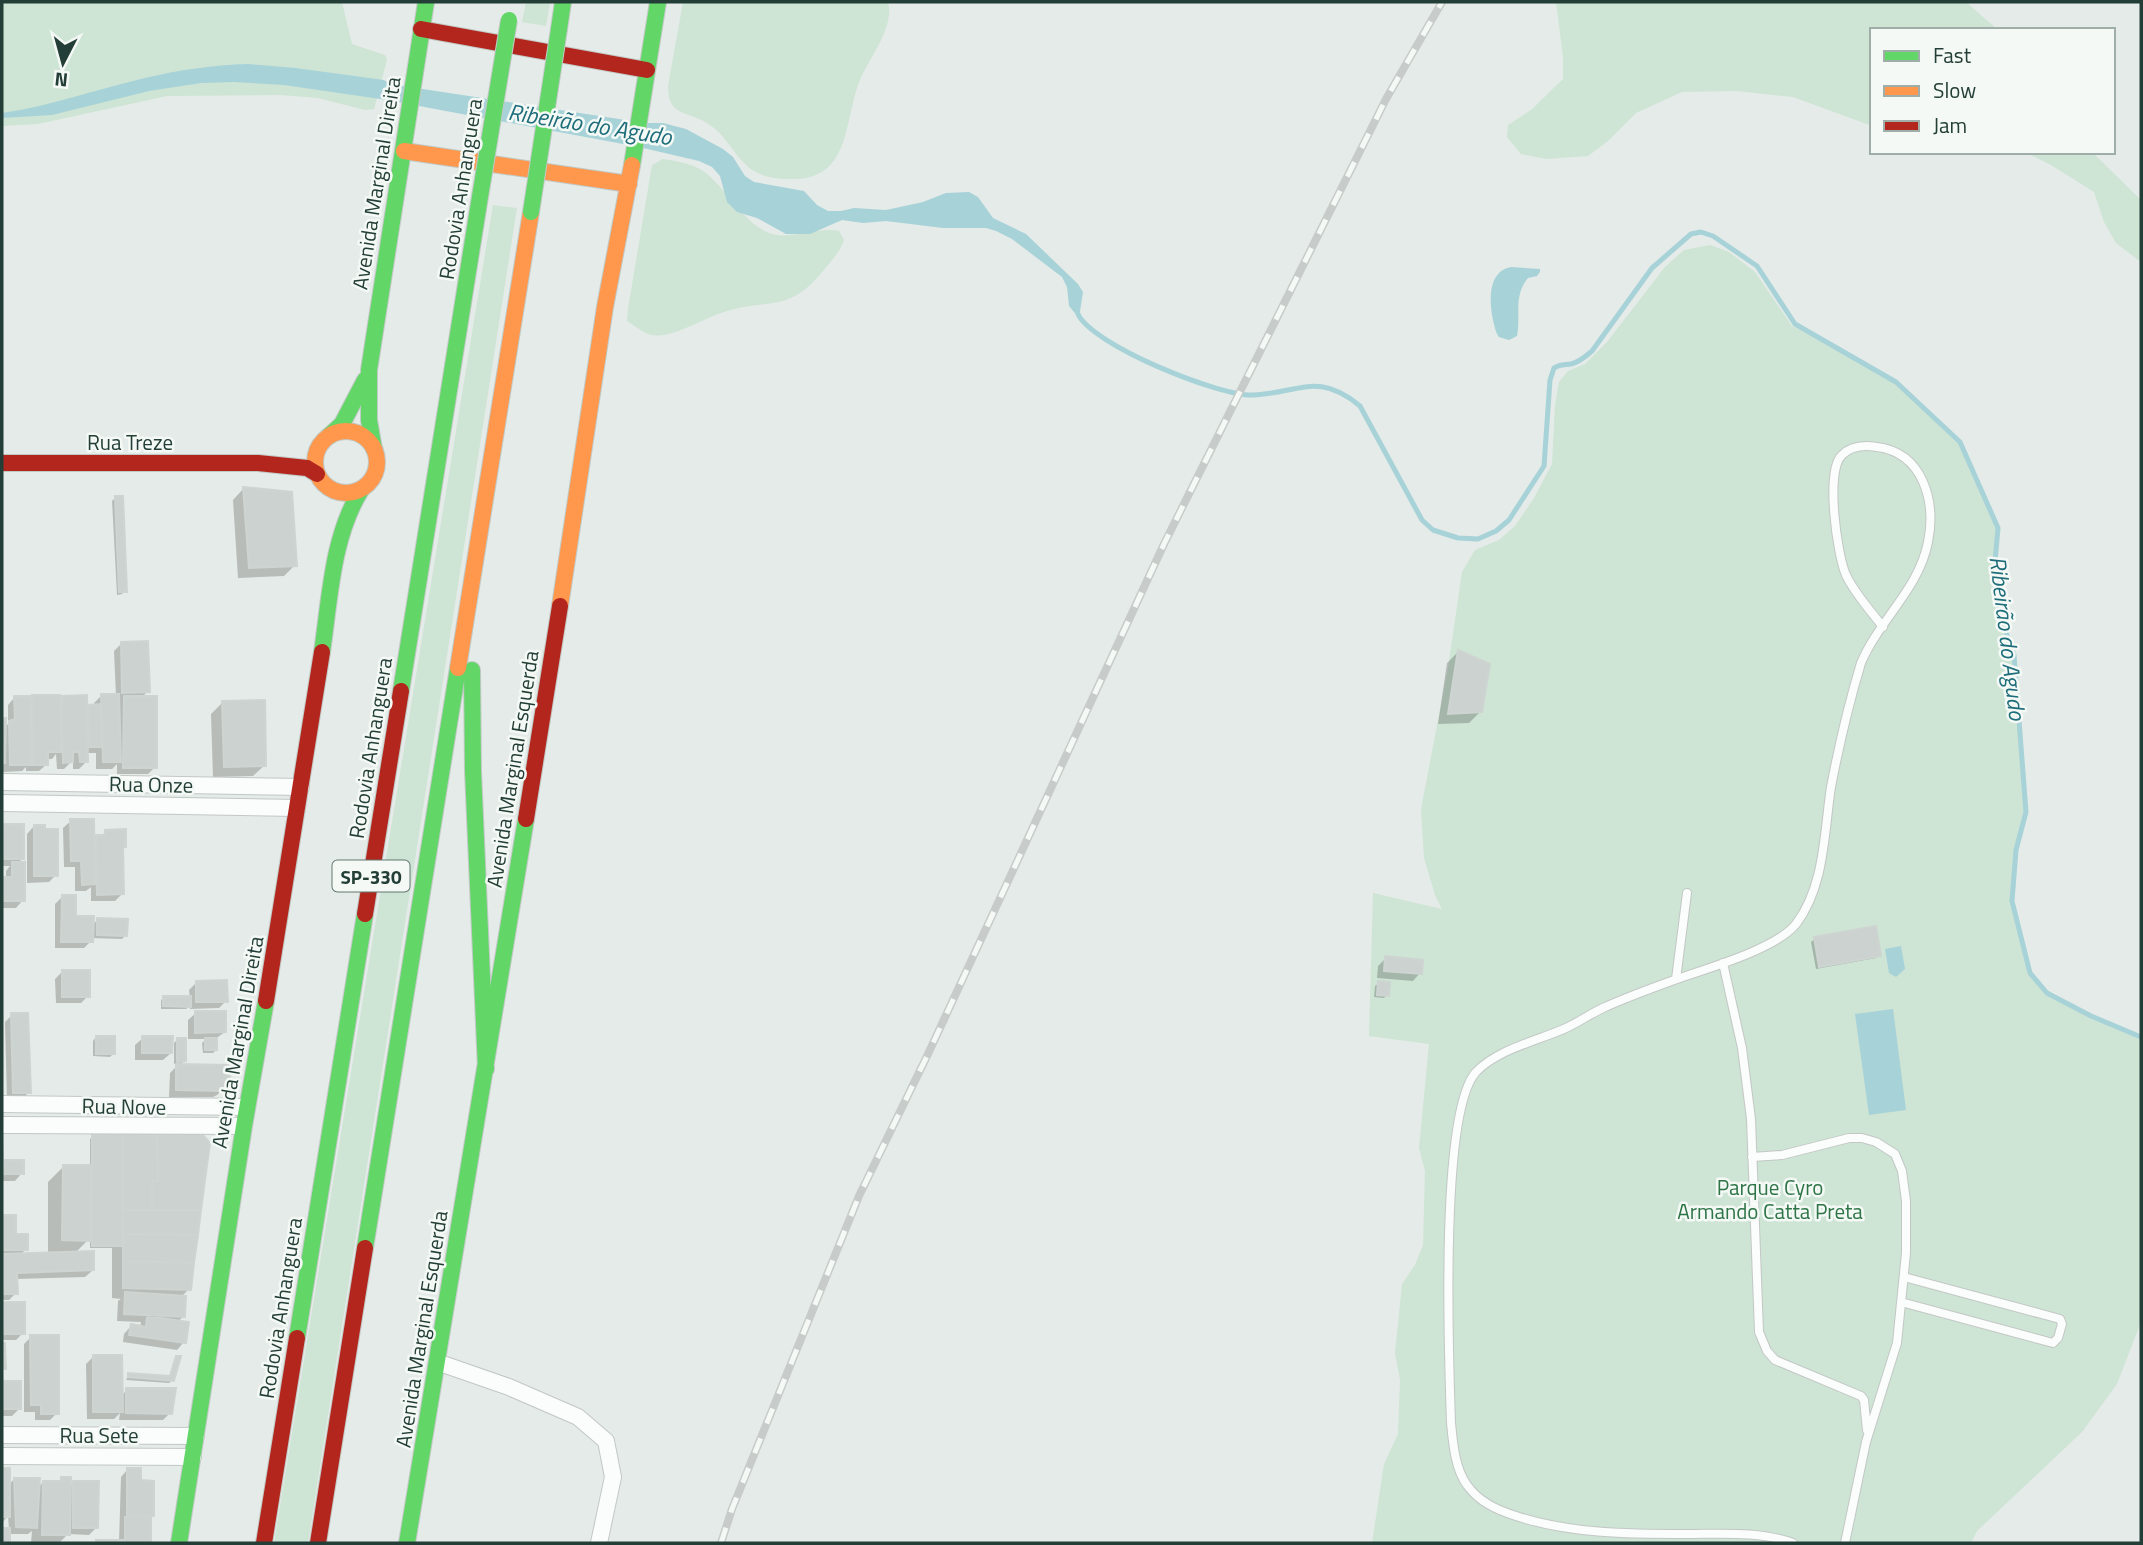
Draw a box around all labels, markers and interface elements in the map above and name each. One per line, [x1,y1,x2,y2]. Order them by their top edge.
north arrow [28,28,98,98]
legend [1870,28,2115,154]
text: Fast [1933,39,1972,71]
text: N [53,65,69,96]
street label: Avenida Marginal Direita [343,74,409,292]
text: Slow [1933,74,1976,106]
water label: Ribeirão do Agudo [506,94,675,154]
street label: Rodovia Anhanguera [430,96,490,282]
text: Jam [1933,109,1967,141]
street label: Rua Treze [87,426,173,458]
water label: Ribeirão do Agudo [1981,554,2035,723]
street label: Avenida Marginal Esquerda [477,648,547,890]
street label: Rodovia Anhanguera [340,655,400,841]
street label: Rua Onze [109,767,193,801]
road number: SP-330 [332,860,410,891]
street label: Avenida Marginal Direita [203,933,272,1151]
street label: Rua Nove [81,1089,167,1123]
park label: Parque Cyro Armando Catta Preta [1677,1171,1863,1227]
street label: Avenida Marginal Esquerda [386,1208,456,1450]
street label: Rodovia Anhanguera [250,1215,310,1401]
street label: Rua Sete [59,1419,139,1451]

